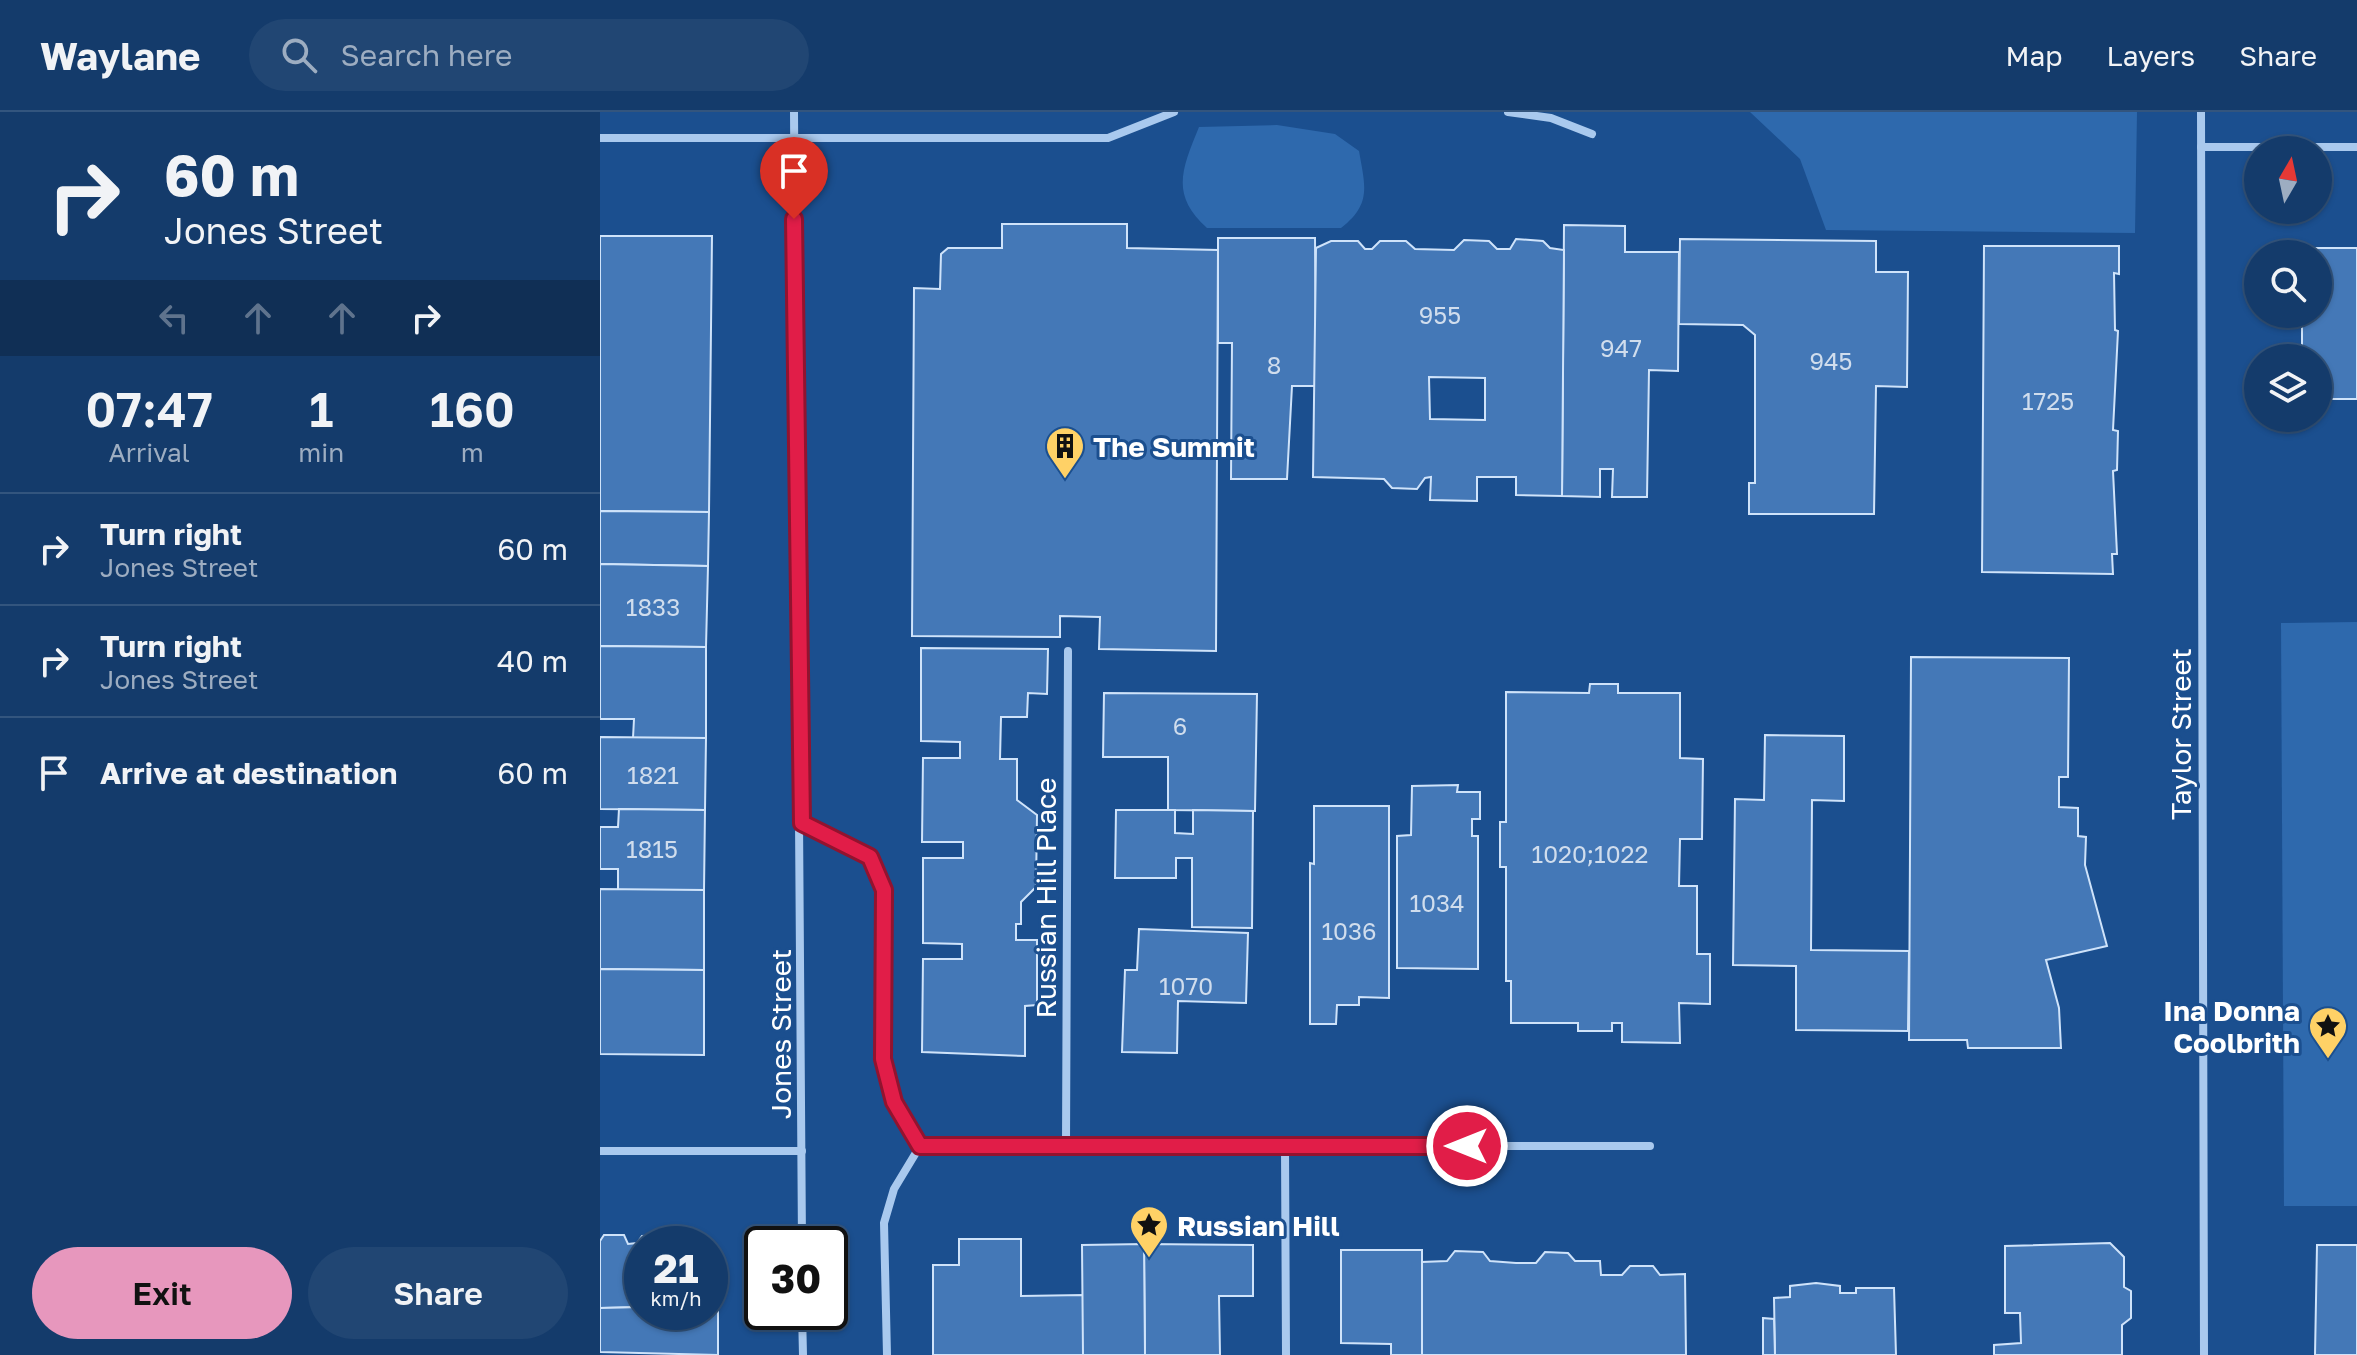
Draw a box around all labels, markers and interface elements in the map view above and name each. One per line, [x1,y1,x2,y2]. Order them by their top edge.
search box [249,19,809,91]
text: Waylane [40,33,201,78]
icon: search [277,33,321,77]
text: Search here [341,37,512,73]
text: Map [2005,39,2063,72]
text: Layers [2107,39,2195,72]
text: Share [2239,39,2317,72]
north arrow [2244,136,2332,224]
map controls [2244,136,2332,432]
pin [760,137,828,219]
text: 60 m [164,141,299,208]
icon: right [32,144,136,248]
icon: arrive [772,149,816,193]
text: Jones Street [164,209,383,252]
button: search [2244,240,2332,328]
icon: left [152,296,196,340]
icon: ahead [236,296,280,340]
icon: ahead [320,296,364,340]
icon: right [404,296,448,340]
house number: 955 [1419,300,1461,329]
house number: 947 [1600,333,1642,362]
button: layers [2244,344,2332,432]
house number: 945 [1809,346,1853,375]
house number: 8 [1267,350,1281,379]
text: 07:47 [85,380,213,438]
text: 1 [309,380,333,438]
text: 160 [430,380,515,438]
house number: 1725 [2022,386,2074,415]
building icon: The Summit [1044,425,1086,480]
place label: The Summit [1093,430,1255,463]
text: Arrival [108,437,190,468]
text: min [298,437,344,468]
text: m [461,437,484,468]
text: Turn right [100,516,242,552]
icon: right [32,527,76,571]
text: 60 m [497,531,568,567]
text: Jones Street [100,552,258,583]
house number: 1833 [626,592,680,621]
text: Turn right [100,628,242,664]
icon: right [32,639,76,683]
text: 40 m [497,643,568,679]
street label: Taylor Street [2164,648,2197,820]
text: Jones Street [100,664,258,695]
house number: 6 [1173,711,1187,740]
icon: arrive [32,751,76,795]
text: Arrive at destination [100,755,397,791]
text: 60 m [497,755,568,791]
house number: 1821 [627,760,679,789]
street label: Russian Hill Place [1029,778,1062,1018]
house number: 1815 [626,834,678,863]
house number: 1020;1022 [1532,839,1648,868]
house number: 1034 [1409,888,1465,917]
house number: 1036 [1321,916,1377,945]
street label: Jones Street [764,949,797,1119]
house number: 1070 [1159,971,1213,1000]
place label: Ina Donna Coolbrith [2163,994,2300,1059]
place icon: Ina Donna Coolbrith [2307,1005,2349,1060]
position arrow [1425,1104,1509,1188]
place icon: Russian Hill [1128,1204,1170,1259]
place label: Russian Hill [1177,1209,1340,1242]
speed limit sign: 30 [744,1226,848,1330]
text: 21 [654,1244,699,1292]
button: Exit [32,1247,292,1339]
button: Share [308,1247,568,1339]
text: km/h [651,1286,701,1310]

